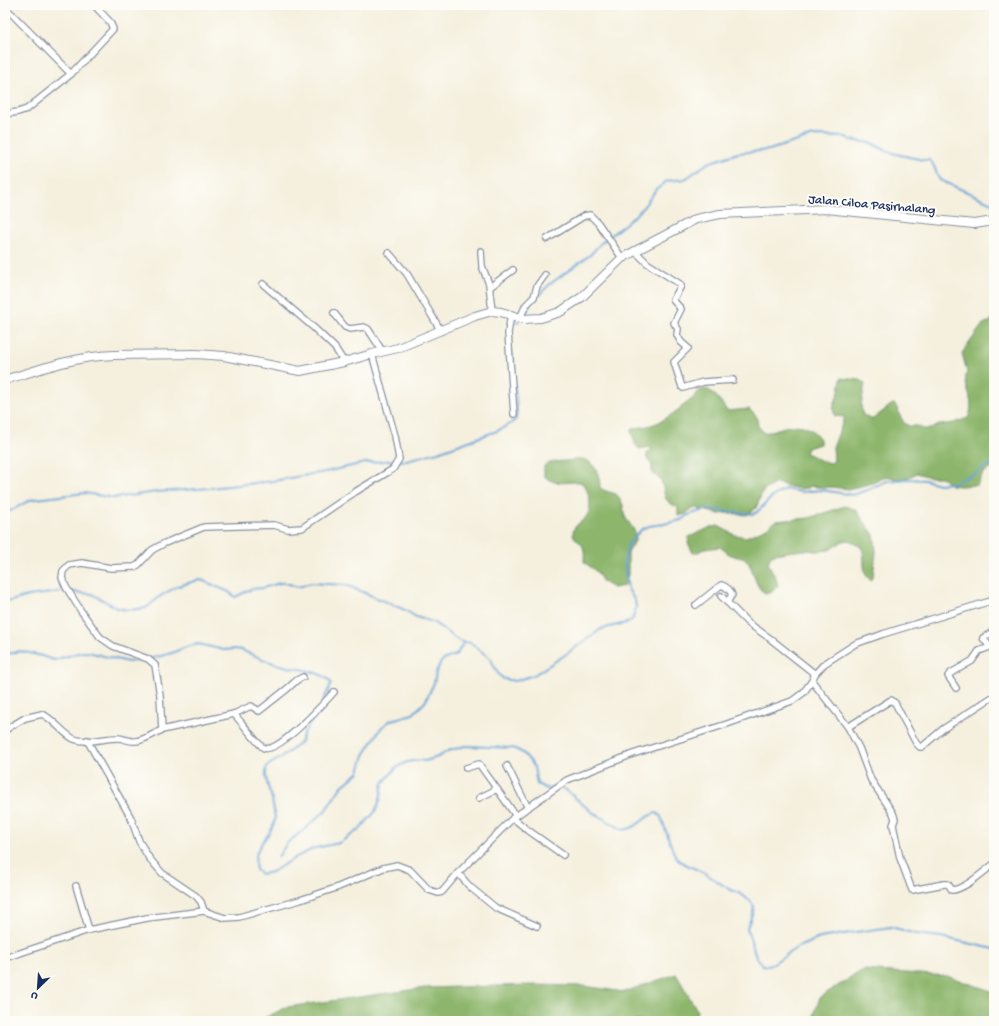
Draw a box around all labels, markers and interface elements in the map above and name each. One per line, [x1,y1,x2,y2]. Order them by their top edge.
street label: Jalan Ciloa Pasirhalang [808,192,936,219]
north arrow [18,968,58,1008]
text: U [29,988,40,1002]

